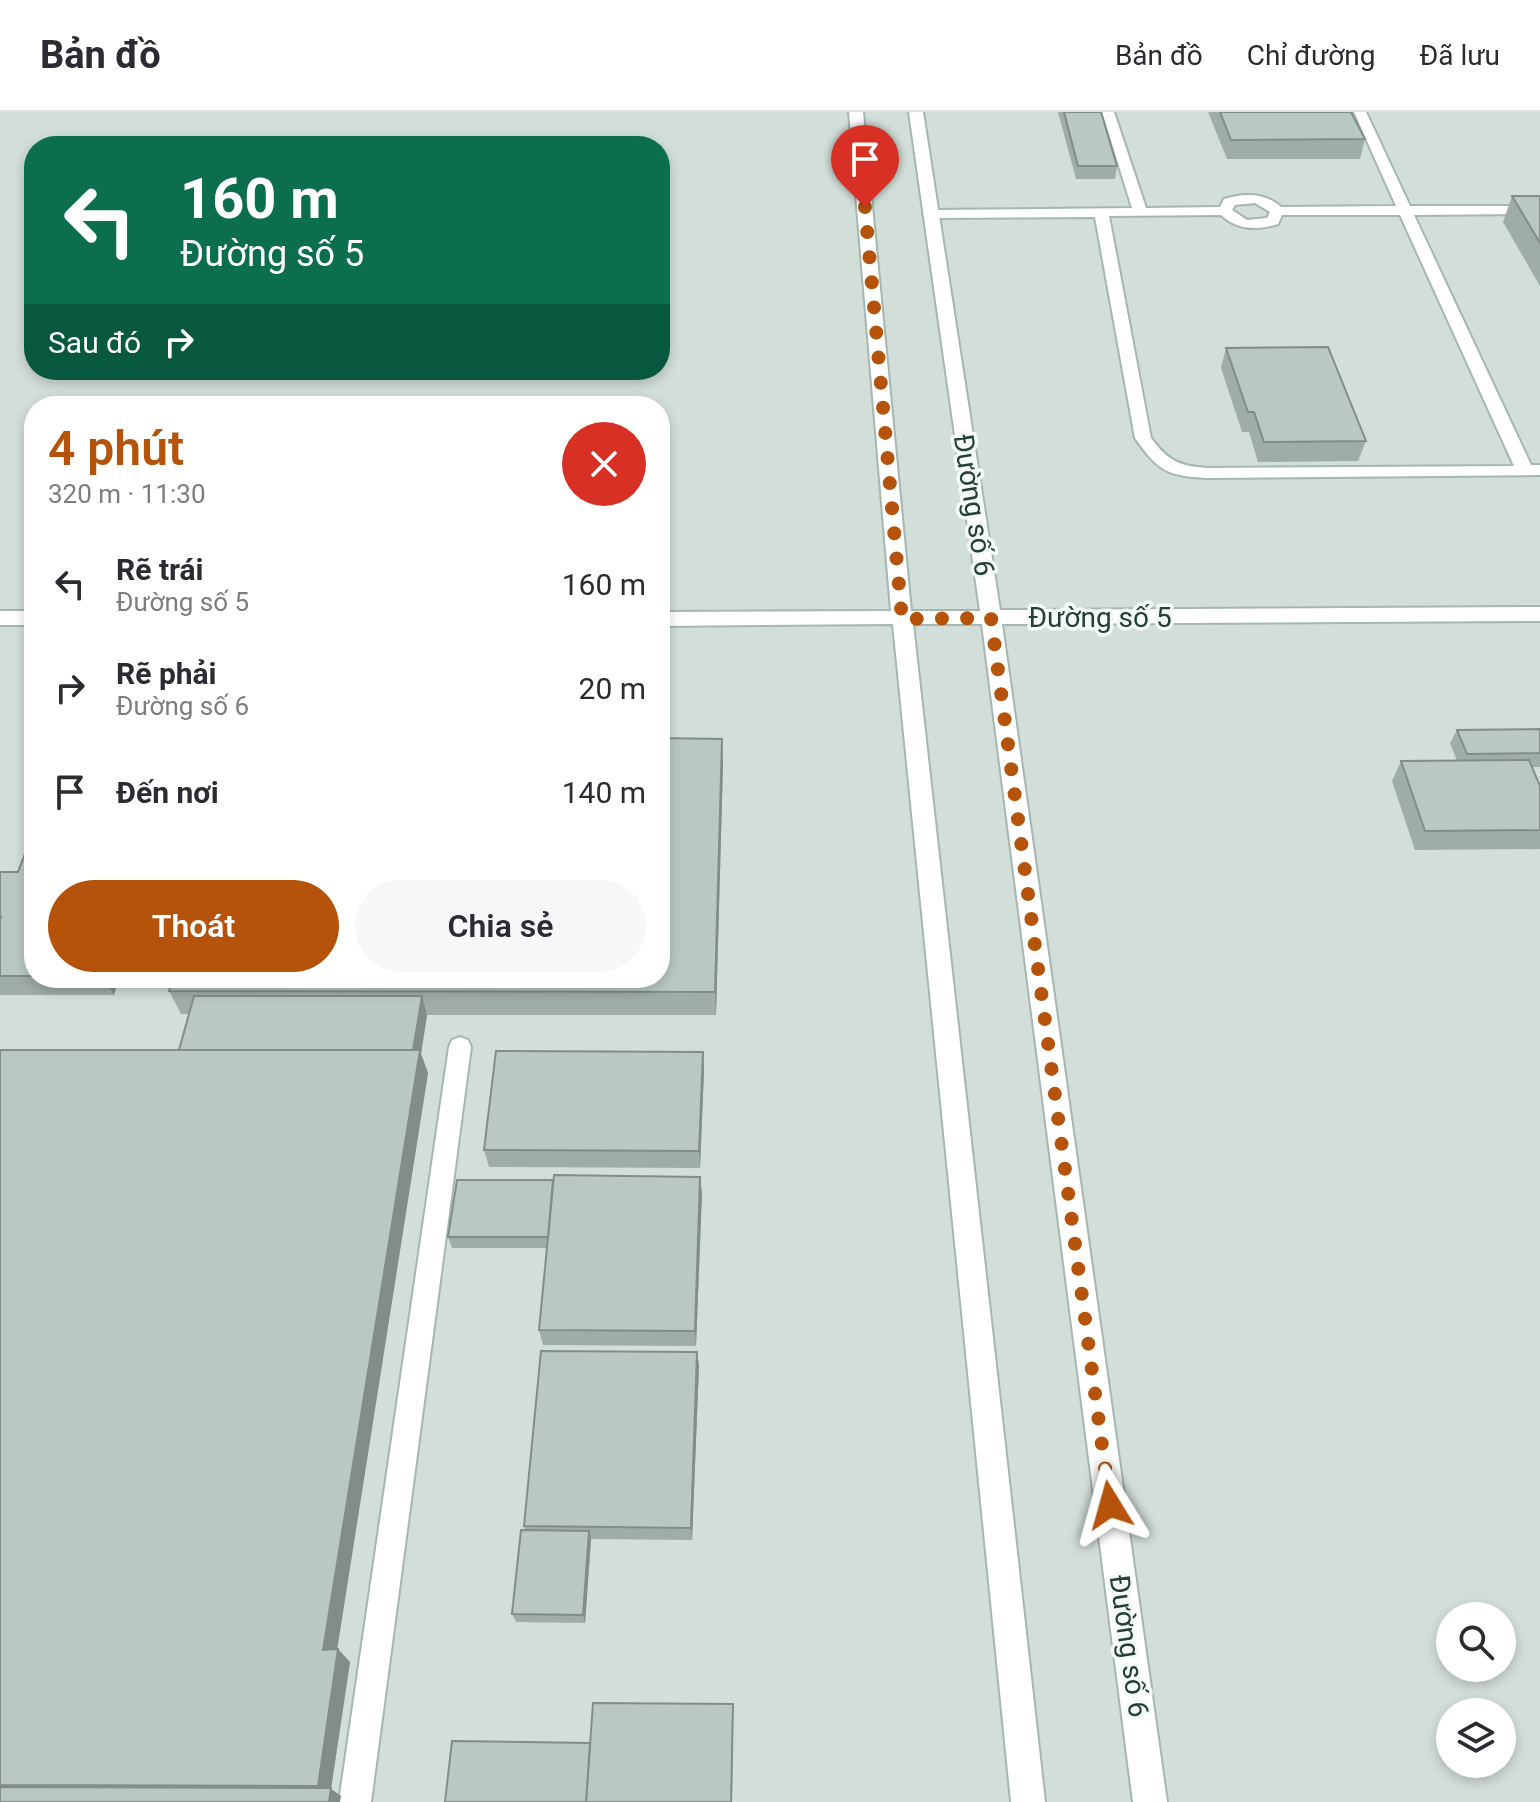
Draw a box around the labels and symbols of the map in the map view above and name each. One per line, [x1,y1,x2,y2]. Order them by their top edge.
pin [831,125,899,207]
street label: Đường số 6 [946,432,1002,578]
street label: Đường số 5 [1028,601,1172,634]
position arrow [1068,1463,1152,1547]
street label: Đường số 6 [1103,1573,1155,1719]

